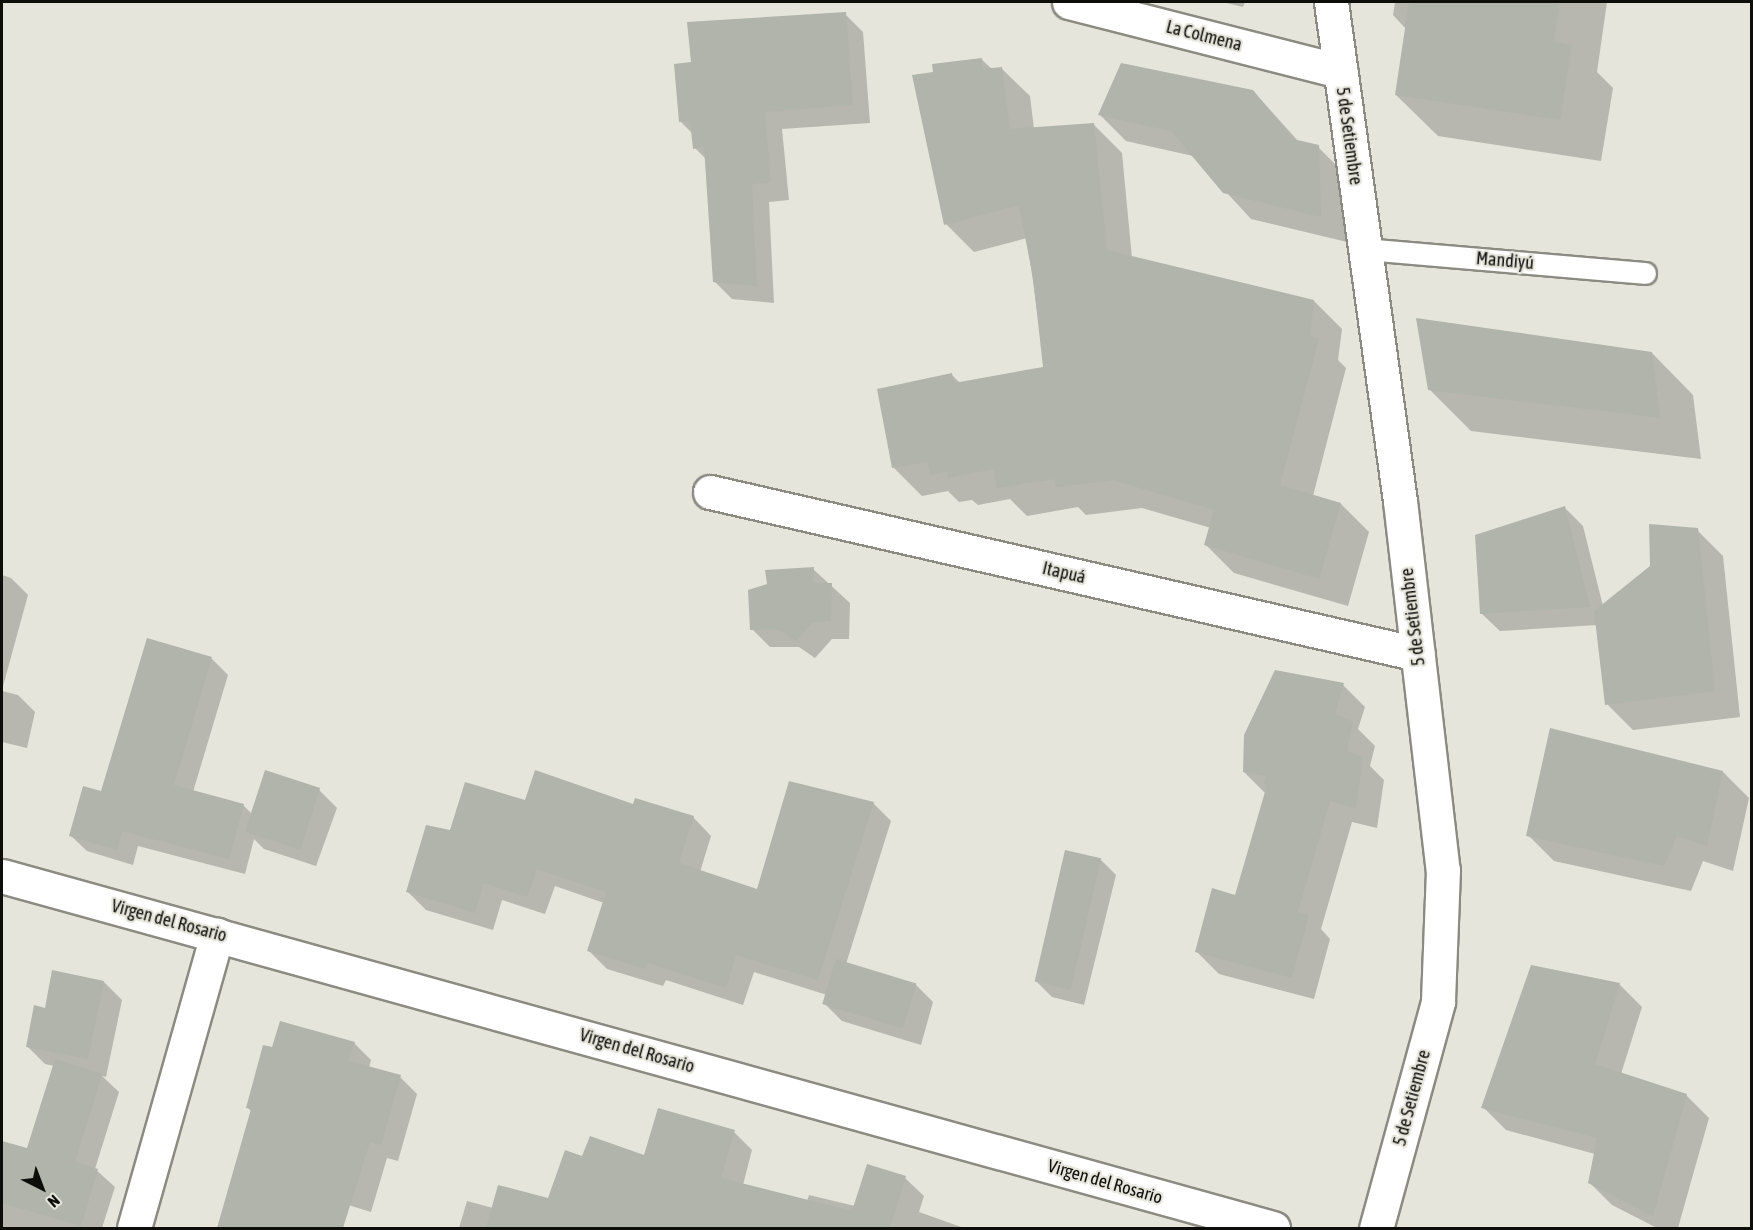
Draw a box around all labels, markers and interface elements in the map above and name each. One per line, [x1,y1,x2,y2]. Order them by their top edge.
street label: La Colmena [1164,16,1244,56]
street label: 5 de Setiembre [1331,86,1367,186]
street label: Mandiyú [1475,248,1535,274]
street label: Itapuá [1040,558,1088,588]
street label: 5 de Setiembre [1396,567,1430,667]
street label: Virgen del Rosario [109,895,229,947]
street label: Virgen del Rosario [577,1024,697,1078]
street label: 5 de Setiembre [1389,1048,1435,1148]
street label: Virgen del Rosario [1045,1155,1165,1209]
north arrow [12,1158,72,1218]
text: N [45,1192,64,1211]

